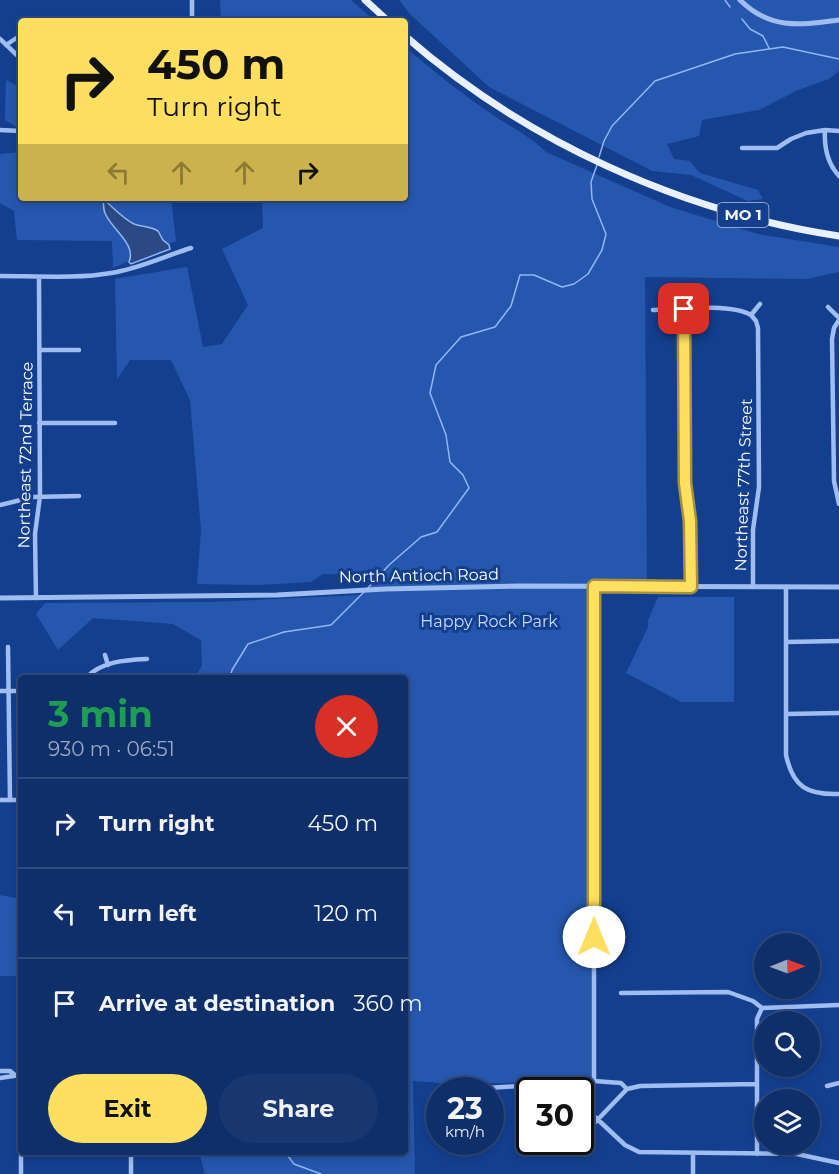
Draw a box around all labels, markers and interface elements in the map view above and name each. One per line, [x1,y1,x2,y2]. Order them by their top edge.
text: 450 m [147,38,285,90]
icon: right [48,42,126,120]
text: Turn right [147,90,282,123]
icon: left [102,156,135,189]
icon: ahead [165,156,198,189]
icon: ahead [228,156,261,189]
icon: right [291,156,324,189]
road number: MO 1 [718,203,768,227]
pin [658,283,709,334]
icon: arrive [667,292,700,325]
street label: Northeast 72nd Terrace [14,361,37,549]
street label: Northeast 77th Street [731,398,756,572]
street label: North Antioch Road [339,565,499,586]
park label: Happy Rock Park [420,612,558,631]
text: 3 min [48,692,153,736]
button: close [315,695,378,758]
text: 930 m · 06:51 [48,737,175,761]
icon: right [48,807,81,840]
text: Turn right [99,810,214,837]
text: 450 m [307,810,378,837]
icon: left [48,897,81,930]
text: Turn left [99,900,197,927]
text: 120 m [314,900,378,927]
position arrow [562,905,626,969]
north arrow [754,933,820,999]
map controls [754,933,820,1155]
icon: arrive [48,987,81,1020]
text: Arrive at destination [99,990,335,1017]
text: 360 m [353,990,423,1017]
button: search [754,1011,820,1077]
button: Exit [48,1074,207,1143]
button: Share [219,1074,378,1143]
speed limit sign: 30 [516,1077,594,1155]
button: layers [754,1089,820,1155]
text: 23 [447,1090,483,1127]
text: km/h [445,1122,485,1141]

